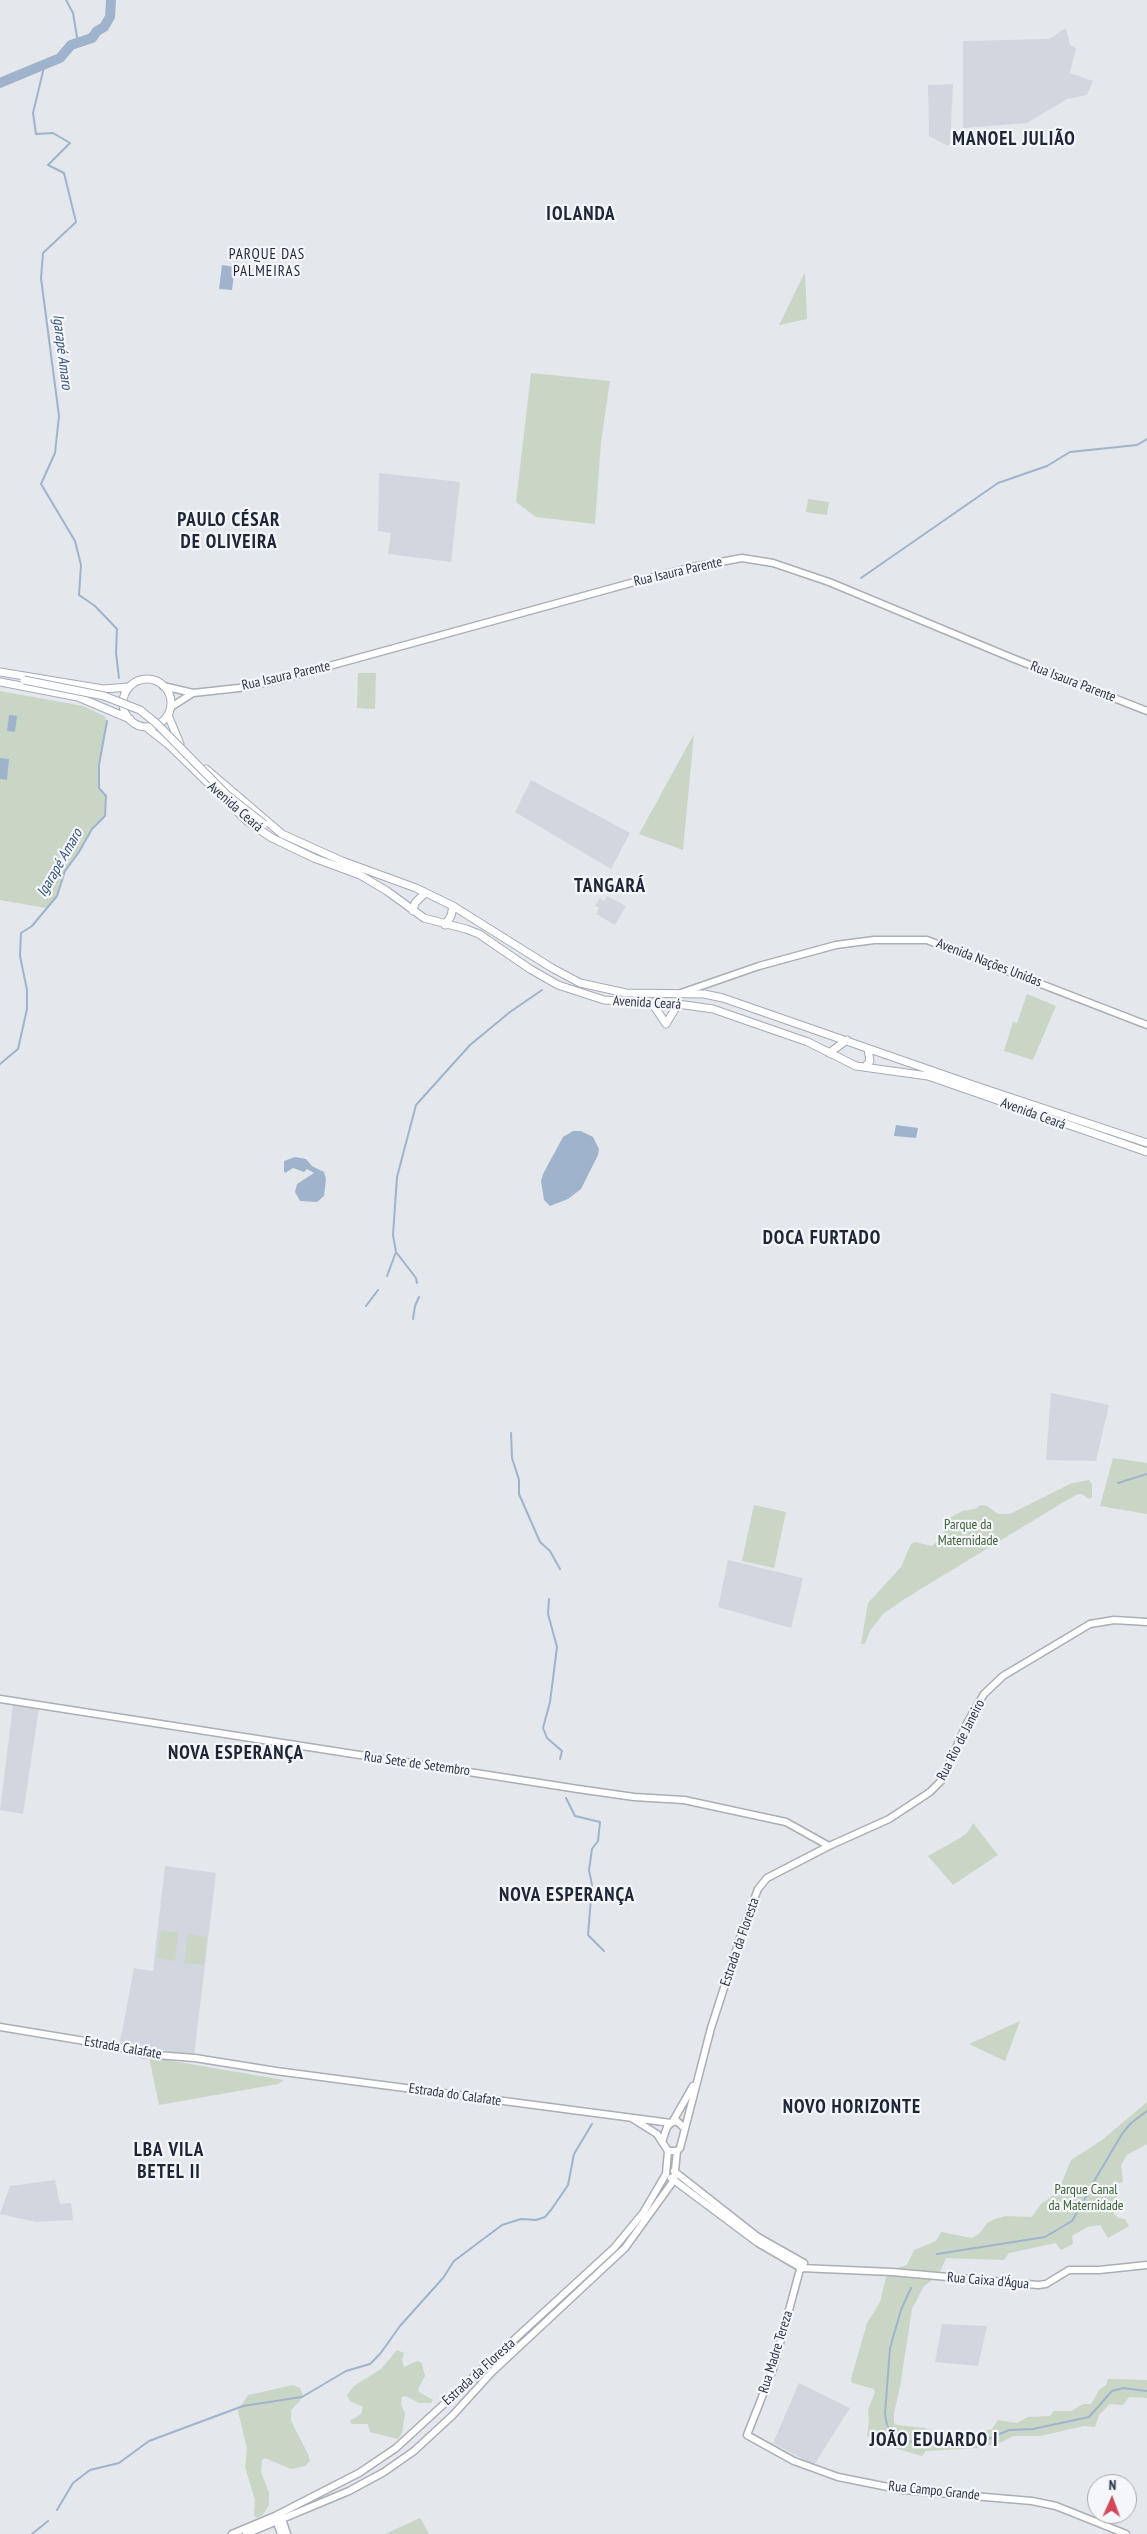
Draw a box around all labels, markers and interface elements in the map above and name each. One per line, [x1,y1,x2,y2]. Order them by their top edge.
district label: MANOEL JULIÃO [951,129,1077,151]
district label: IOLANDA [545,204,617,226]
district label: PARQUE DAS PALMEIRAS [227,246,307,281]
water label: Igarapé Amaro [48,313,76,391]
district label: PAULO CÉSAR DE OLIVEIRA [176,510,282,554]
street label: Rua Isaura Parente [632,554,724,590]
street label: Rua Isaura Parente [240,658,332,694]
street label: Rua Isaura Parente [1028,658,1118,706]
street label: Avenida Ceará [204,778,266,836]
water label: Igarapé Amaro [33,826,87,900]
district label: TANGARÁ [573,876,647,898]
street label: Avenida Nações Unidas [934,935,1044,991]
street label: Avenida Ceará [613,993,681,1013]
street label: Avenida Ceará [998,1094,1068,1134]
district label: DOCA FURTADO [761,1228,883,1250]
park label: Parque da Maternidade [938,1517,998,1550]
street label: Rua Rio de Janeiro [933,1697,989,1783]
district label: NOVA ESPERANÇA [166,1743,306,1765]
street label: Rua Sete de Setembro [363,1748,471,1780]
district label: NOVA ESPERANÇA [497,1885,637,1907]
street label: Estrada da Floresta [717,1896,763,1988]
street label: Estrada Calafate [83,2033,163,2063]
street label: Estrada do Calafate [408,2080,502,2110]
district label: NOVO HORIZONTE [781,2097,923,2119]
district label: LBA VILA BETEL II [133,2140,205,2184]
park label: Parque Canal da Maternidade [1048,2182,1124,2214]
street label: Rua Caixa d'Água [946,2269,1030,2293]
street label: Rua Madre Tereza [756,2309,796,2395]
street label: Estrada da Floresta [439,2335,519,2409]
district label: JOÃO EDUARDO I [868,2430,1000,2452]
north arrow [1087,2474,1137,2524]
text: N [1108,2476,1117,2494]
street label: Rua Campo Grande [888,2478,980,2504]

